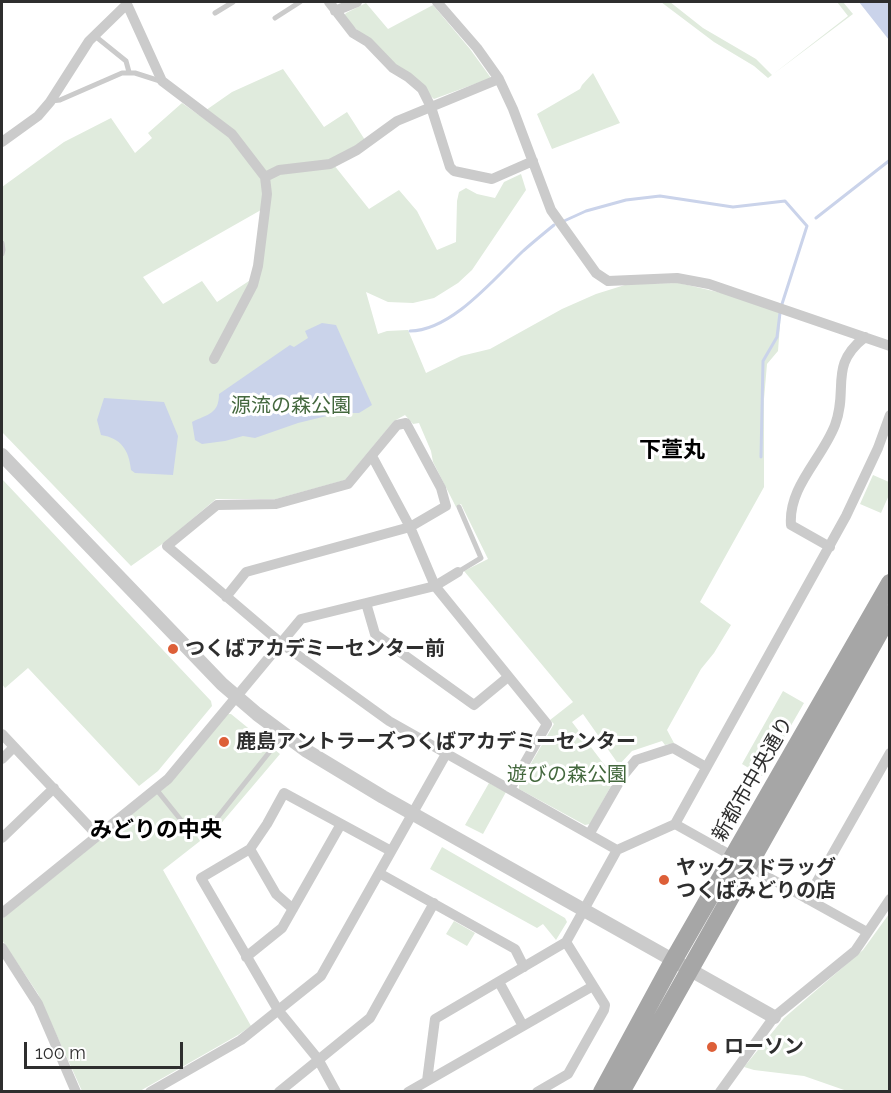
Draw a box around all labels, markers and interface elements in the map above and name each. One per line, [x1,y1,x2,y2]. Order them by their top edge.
park label: 源流の森公園 [231,394,351,418]
district label: 下萱丸 [639,437,705,463]
place label: つくばアカデミーセンター前 [185,637,445,661]
marker: つくばアカデミーセンター前 [166,642,180,656]
street label: 新都市中央通り [708,712,798,846]
place label: 鹿島アントラーズつくばアカデミーセンター [236,730,636,754]
marker: 鹿島アントラーズつくばアカデミーセンター [217,735,231,749]
park label: 遊びの森公園 [507,763,627,787]
district label: みどりの中央 [90,817,222,843]
place label: ヤックスドラッグ つくばみどりの店 [676,856,836,903]
marker: ヤックスドラッグ つくばみどりの店 [657,873,671,887]
scale bar [27,1030,186,1068]
place label: ローソン [724,1035,804,1059]
marker: ローソン [705,1040,719,1054]
text: 100 m [35,1042,86,1063]

